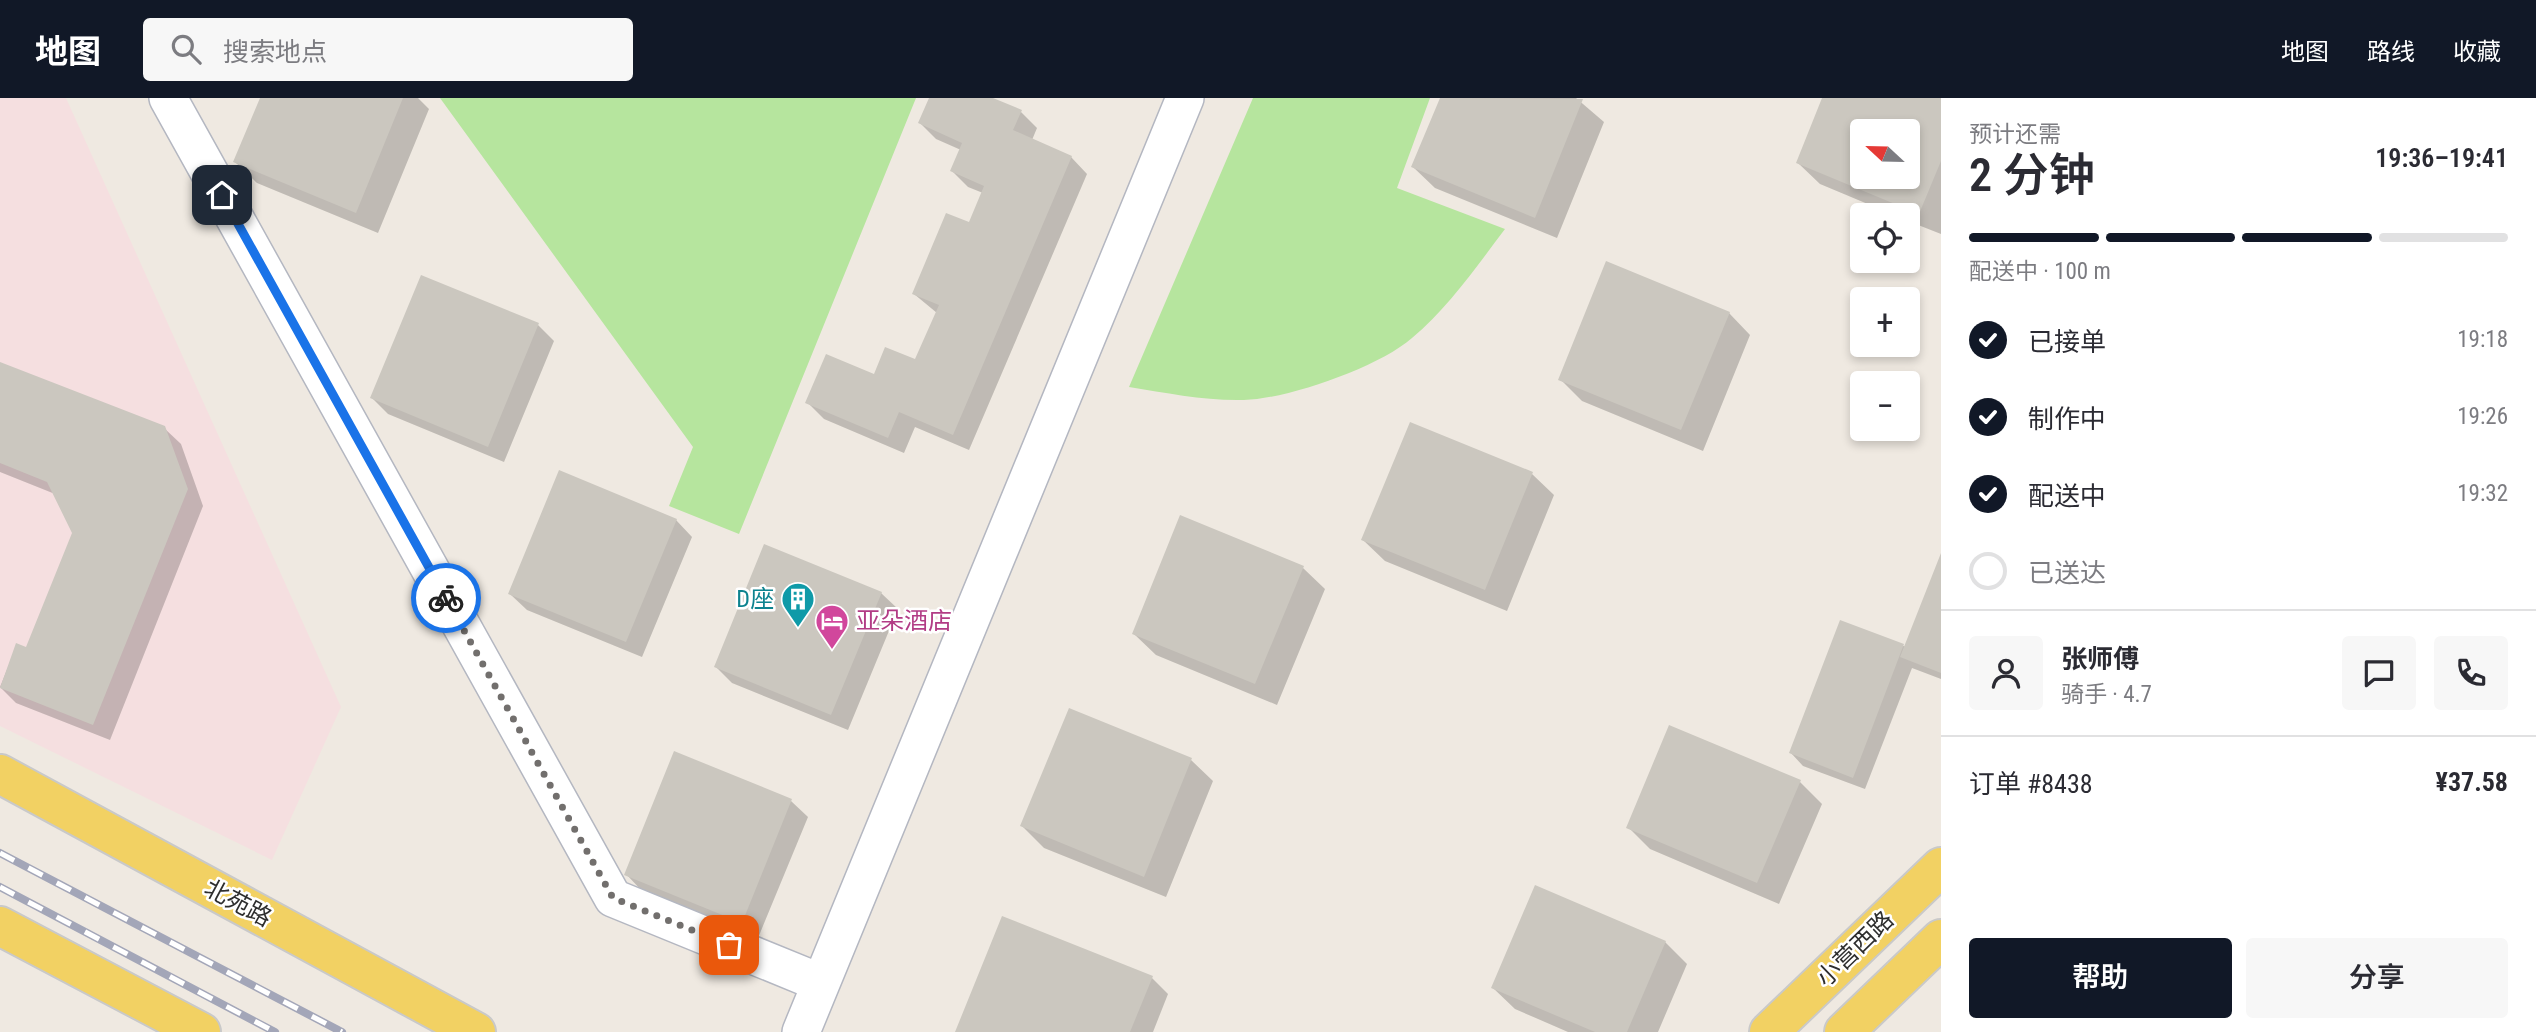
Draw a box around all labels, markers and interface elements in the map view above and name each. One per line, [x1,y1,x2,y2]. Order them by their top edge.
search box [143,18,633,81]
icon: search [167,30,205,68]
text: 地图 [35,32,101,71]
text: 搜索地点 [223,37,327,67]
text: 地图 [2281,38,2329,66]
text: 路线 [2367,38,2415,66]
text: 收藏 [2453,38,2501,66]
north arrow [1850,119,1920,189]
map controls [1850,119,1920,441]
text: 预计还需 [1969,121,2061,148]
text: 19:36–19:41 [2375,143,2508,173]
text: 2 分钟 [1969,148,2095,202]
pin [192,165,252,225]
icon: home [203,176,241,214]
button: locate [1850,203,1920,273]
text: 配送中 · 100 m [1969,258,2111,285]
button: + [1850,287,1920,357]
icon: check [1969,321,2007,359]
text: 19:18 [2457,326,2508,353]
text: 已接单 [2028,327,2106,357]
button: − [1850,371,1920,441]
icon: check [1969,398,2007,436]
text: 19:26 [2457,403,2508,430]
text: 制作中 [2028,404,2106,434]
icon: check [1969,475,2007,513]
text: 19:32 [2457,480,2508,507]
text: 配送中 [2028,481,2106,511]
text: 已送达 [2028,558,2106,588]
courier [411,563,481,633]
icon: bike [427,579,465,617]
building icon: D座 [779,580,817,629]
place label: D座 [736,585,774,613]
hotel icon: 亚朵酒店 [813,602,851,651]
place label: 亚朵酒店 [856,607,952,635]
button: person [1969,636,2043,710]
button: chat [2342,636,2416,710]
button: phone [2434,636,2508,710]
text: 张师傅 [2061,644,2139,674]
text: 骑手 · 4.7 [2061,681,2152,708]
text: ¥37.58 [2436,767,2508,797]
text: 订单 #8438 [1969,769,2093,799]
street label: 北苑路 [200,874,276,932]
street label: 小营西路 [1811,906,1899,992]
pin [699,915,759,975]
icon: bag [710,926,748,964]
button: 帮助 [1969,938,2232,1018]
button: 分享 [2246,938,2508,1018]

